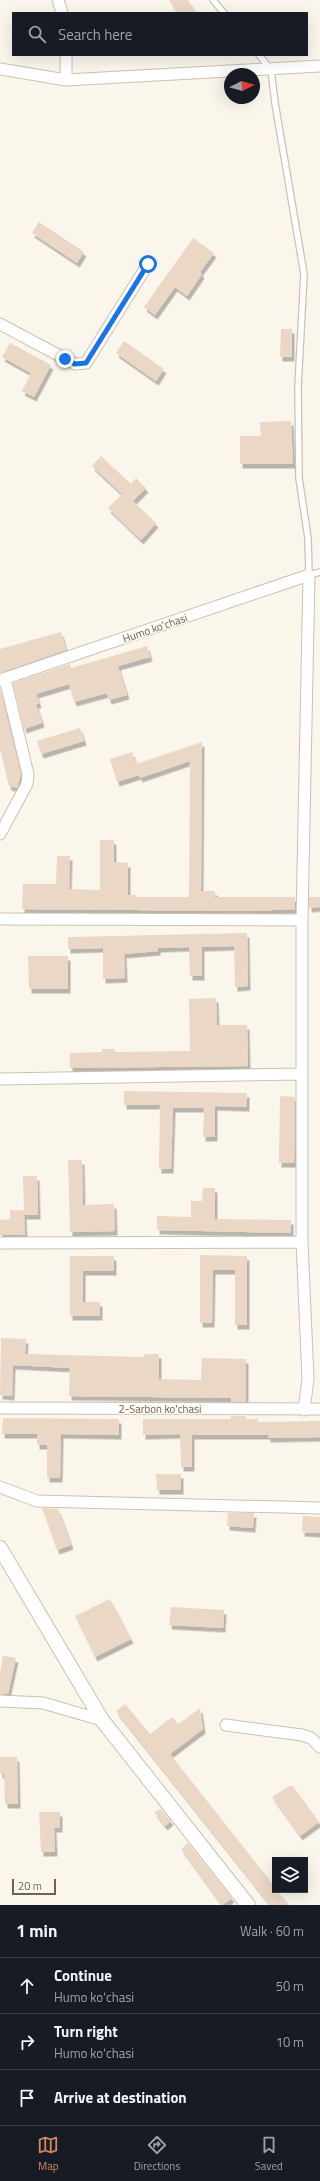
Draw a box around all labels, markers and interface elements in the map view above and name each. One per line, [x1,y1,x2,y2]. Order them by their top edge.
search box [12,12,308,56]
icon: search [26,23,48,45]
text: Search here [58,23,132,46]
north arrow [224,68,260,104]
route start [139,255,157,273]
route end [56,350,74,368]
street label: Humo koʻchasi [120,609,190,647]
street label: 2-Sarbon koʻchasi [119,1401,202,1417]
map controls [272,1857,308,1893]
button: layers [272,1857,308,1893]
scale bar [12,1877,56,1896]
text: 20 m [18,1878,42,1894]
text: 1 min [16,1918,57,1944]
text: Walk · 60 m [240,1921,304,1941]
text: Continue [54,1964,112,1987]
icon: ahead [16,1975,38,1997]
text: 50 m [276,1976,304,1996]
text: Humo koʻchasi [54,1987,134,2007]
text: Turn right [54,2020,118,2043]
icon: right [16,2031,38,2053]
text: 10 m [276,2032,304,2052]
text: Humo koʻchasi [54,2043,134,2063]
text: Arrive at destination [54,2086,187,2109]
icon: arrive [16,2087,38,2109]
tab: Map [37,2134,59,2174]
tab: Directions [134,2134,180,2174]
tab: Saved [255,2134,283,2174]

